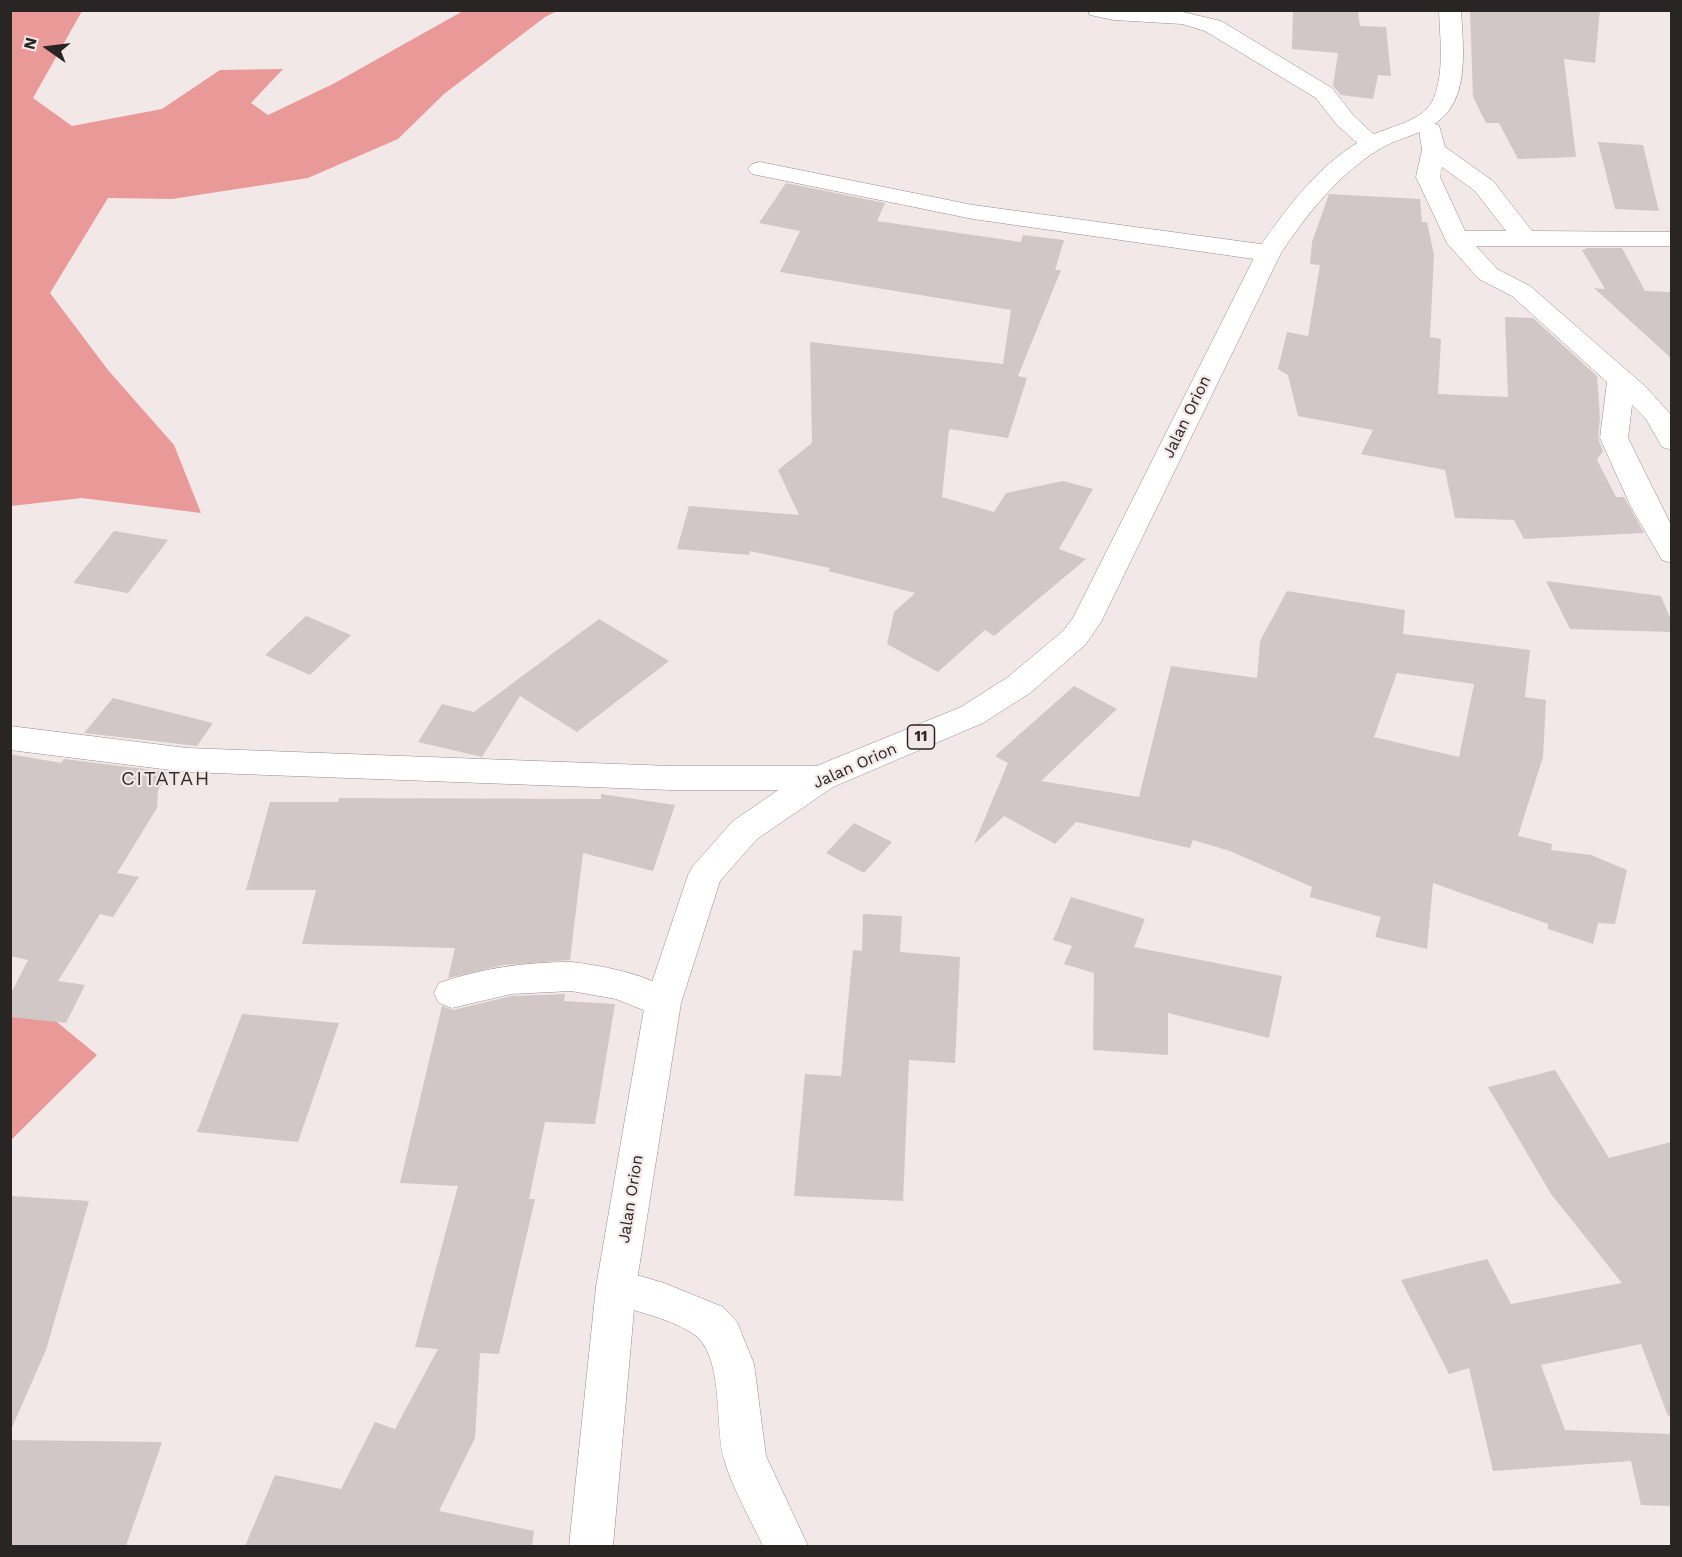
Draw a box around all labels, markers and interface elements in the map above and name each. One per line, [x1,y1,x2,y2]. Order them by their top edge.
north arrow [18,18,78,78]
text: N [19,35,41,52]
street label: Jalan Orion [1159,373,1215,461]
road number: 11 [908,725,934,749]
street label: Jalan Orion [810,739,900,793]
district label: CITATAH [121,767,211,791]
street label: Jalan Orion [615,1153,647,1245]

